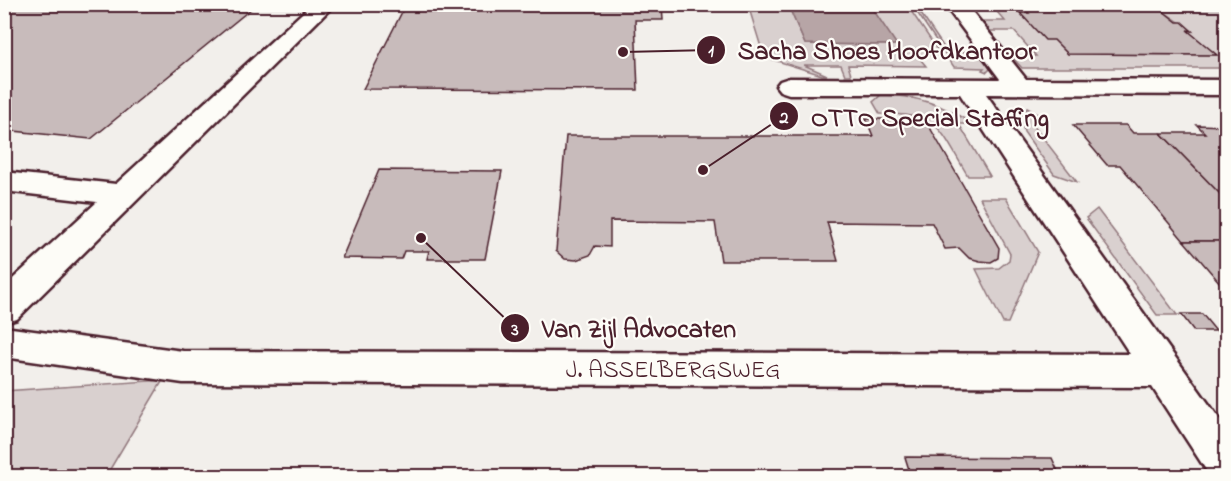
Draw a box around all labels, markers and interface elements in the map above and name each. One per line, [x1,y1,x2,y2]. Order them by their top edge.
callout: Sacha Shoes Hoofdkantoor [696,28,1048,72]
text: Sacha Shoes Hoofdkantoor [738,34,1037,72]
text: 1 [708,39,714,65]
callout: OTTO Special Staffing [769,94,1061,138]
text: OTTO Special Staffing [811,101,1049,140]
text: 2 [779,106,789,132]
callout: Van Zijl Advocaten [500,306,748,350]
text: Van Zijl Advocaten [541,312,736,350]
text: 3 [510,318,519,344]
street label: J. ASSELBERGSWEG [566,354,780,389]

